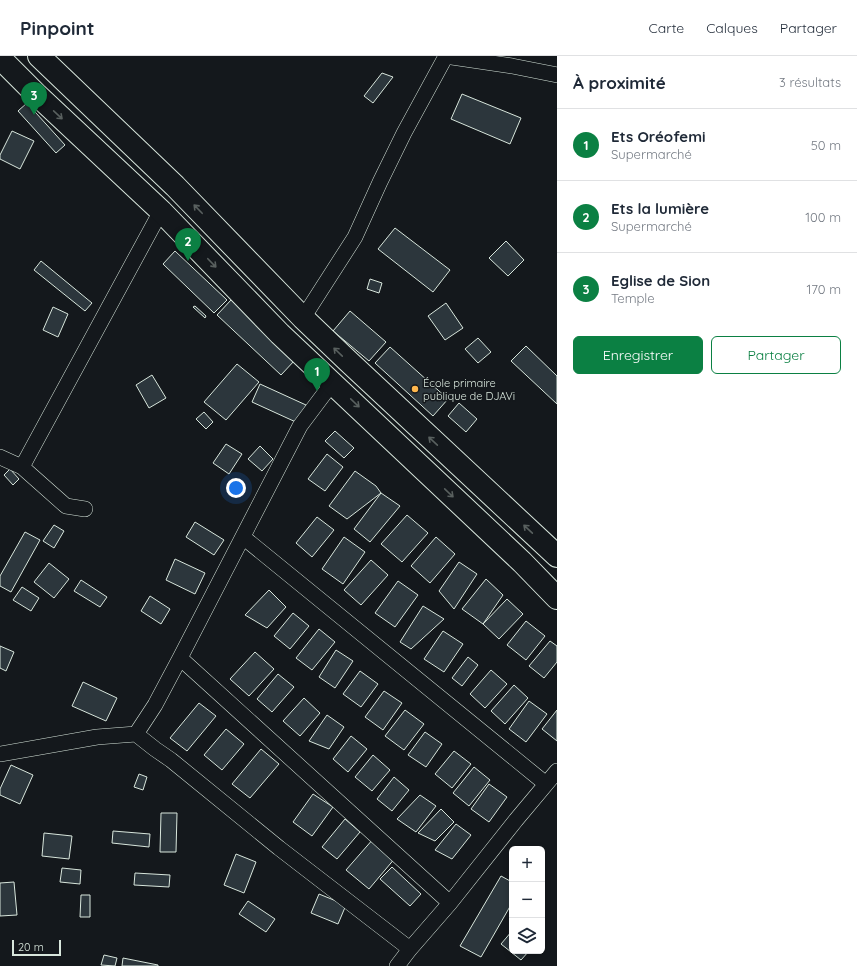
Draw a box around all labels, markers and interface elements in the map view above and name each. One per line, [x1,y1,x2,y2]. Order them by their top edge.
text: Pinpoint [20,16,95,40]
text: Carte [649,19,684,37]
text: Calques [706,19,758,37]
text: Partager [780,19,837,37]
text: À proximité [573,72,666,93]
text: 3 résultats [779,74,841,90]
pin: 3 [21,82,47,115]
one-way arrow [53,110,63,120]
text: Ets Oréofemi [611,127,706,146]
text: 1 [583,137,589,153]
text: 50 m [811,137,841,153]
text: Supermarché [611,146,692,162]
text: Ets la lumière [611,199,709,218]
one-way arrow [193,204,203,214]
text: 2 [582,209,590,225]
text: 100 m [805,209,841,225]
text: Supermarché [611,218,692,234]
pin: 2 [175,228,201,261]
one-way arrow [207,258,217,268]
text: Eglise de Sion [611,271,710,290]
text: 3 [583,281,589,297]
text: 170 m [806,281,841,297]
text: Temple [611,290,655,306]
button: Enregistrer [573,336,703,374]
button: Partager [711,336,841,374]
one-way arrow [333,347,343,357]
pin: 1 [304,358,330,391]
place label: École primaire publique de DJAVi [423,376,515,403]
marker: École primaire publique de DJAVi [410,384,420,394]
one-way arrow [350,398,360,408]
one-way arrow [428,436,438,445]
your location [226,478,246,498]
one-way arrow [444,488,454,498]
one-way arrow [523,524,533,534]
map controls [509,846,545,954]
button: + [509,846,545,882]
button: − [509,882,545,918]
button: layers [509,918,545,954]
scale bar [12,938,61,957]
text: 20 m [18,940,44,954]

